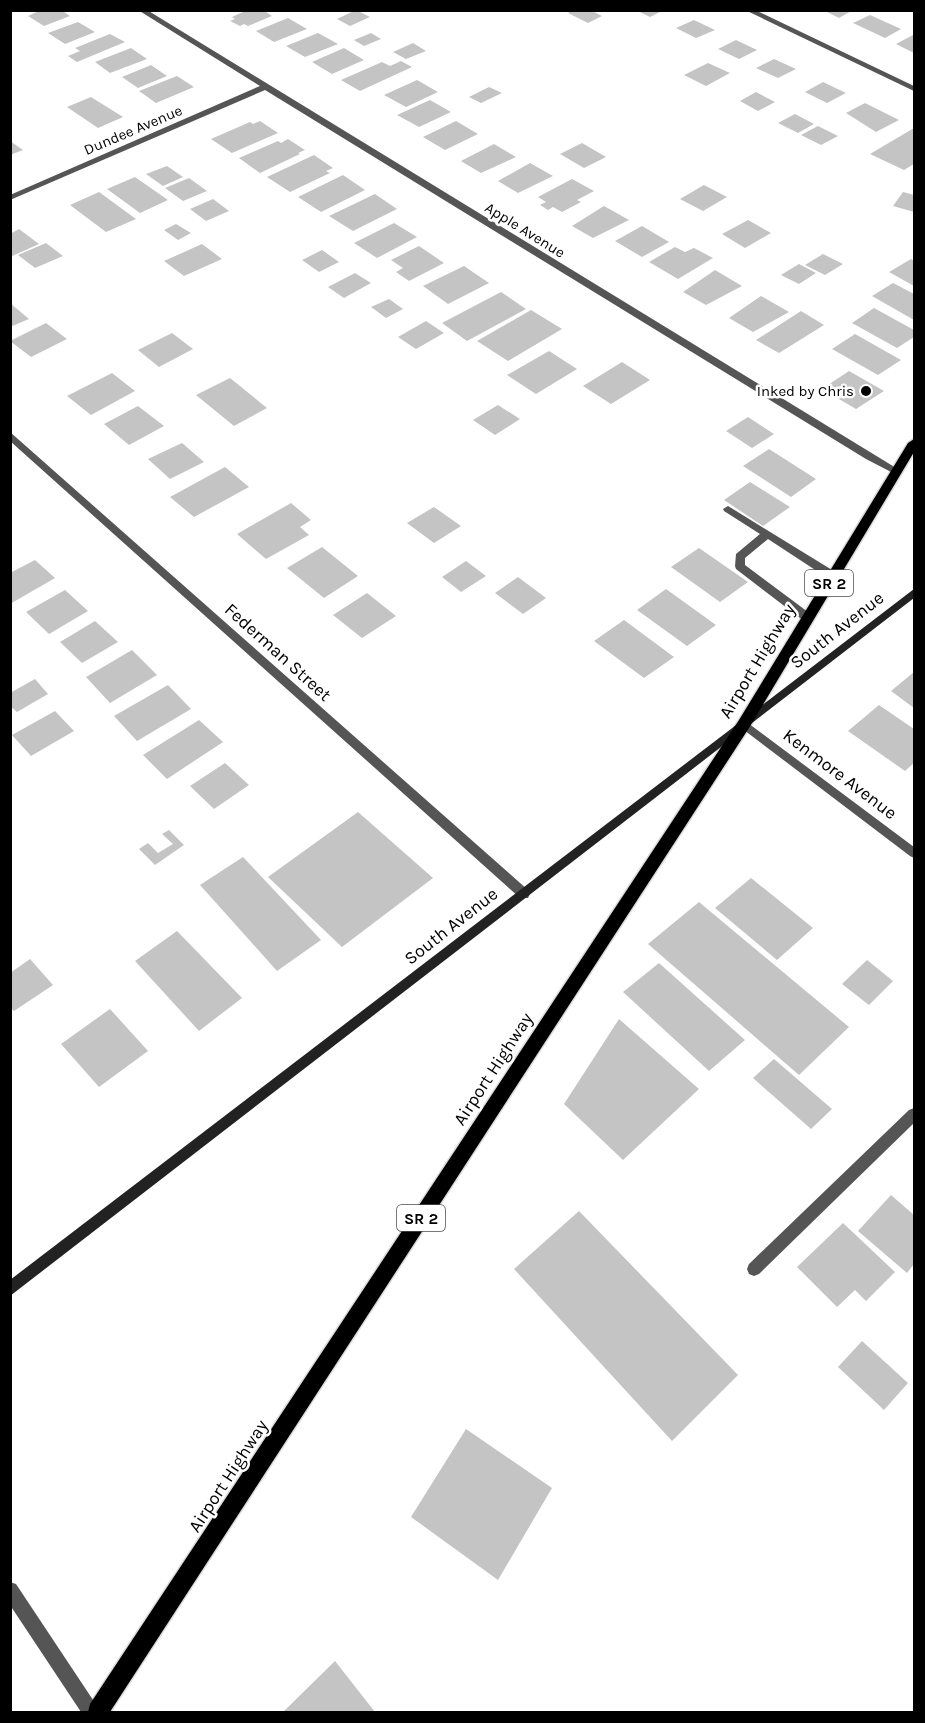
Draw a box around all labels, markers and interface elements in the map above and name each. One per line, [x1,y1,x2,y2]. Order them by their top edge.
street label: Dundee Avenue [81,101,185,159]
street label: Apple Avenue [482,198,568,262]
place label: Inked by Chris [757,382,854,400]
marker: Inked by Chris [859,384,873,398]
road number: SR 2 [805,570,853,596]
street label: South Avenue [786,587,888,673]
street label: Federman Street [220,598,336,706]
street label: Airport Highway [714,599,800,722]
street label: Kenmore Avenue [779,724,901,824]
street label: South Avenue [400,883,502,969]
street label: Airport Highway [448,1008,538,1129]
road number: SR 2 [397,1205,445,1231]
street label: Airport Highway [183,1415,273,1536]

